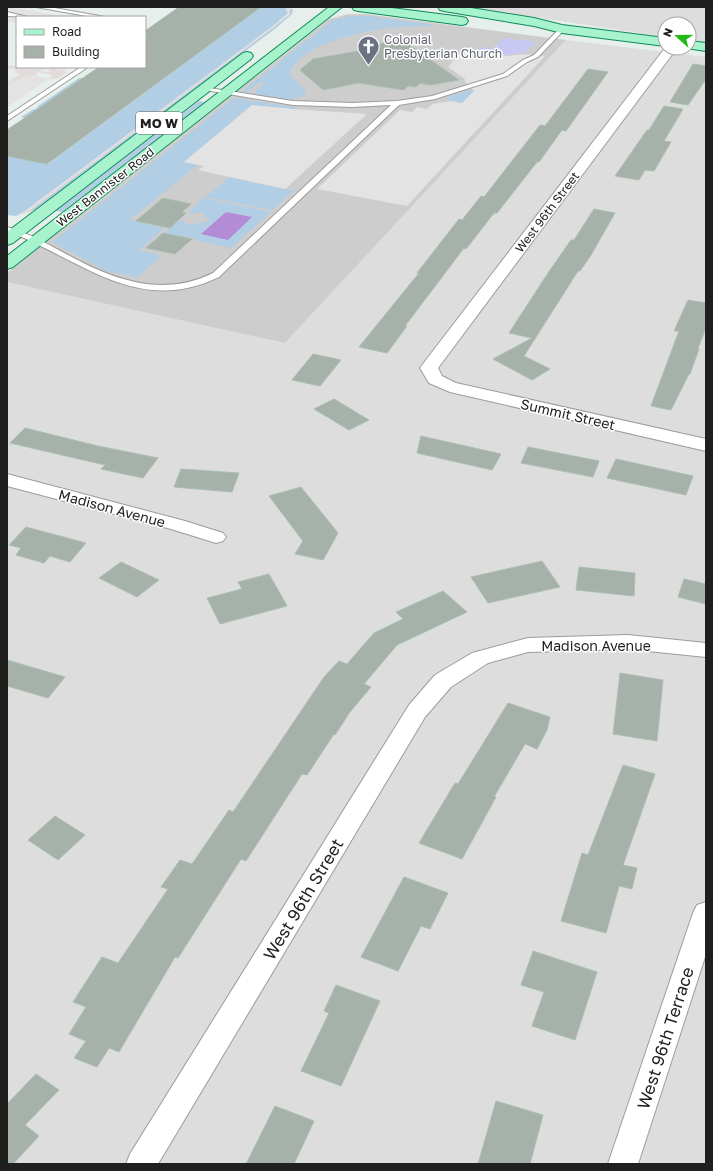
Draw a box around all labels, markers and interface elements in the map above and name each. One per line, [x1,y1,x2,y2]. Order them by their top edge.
legend [16,16,146,68]
north arrow [657,16,697,56]
text: Road [52,24,81,39]
text: N [660,26,675,38]
place label: Colonial Presbyterian Church [384,32,502,61]
church icon: Colonial Presbyterian Church [355,33,381,66]
text: Building [52,44,100,59]
road number: MO W [136,112,182,134]
street label: West Bannister Road [53,144,157,230]
street label: West 96th Street [512,168,582,255]
street label: Summit Street [519,395,617,433]
street label: Madison Avenue [57,486,167,530]
street label: Madison Avenue [541,637,651,654]
street label: West 96th Street [258,834,348,964]
street label: West 96th Terrace [632,964,698,1112]

